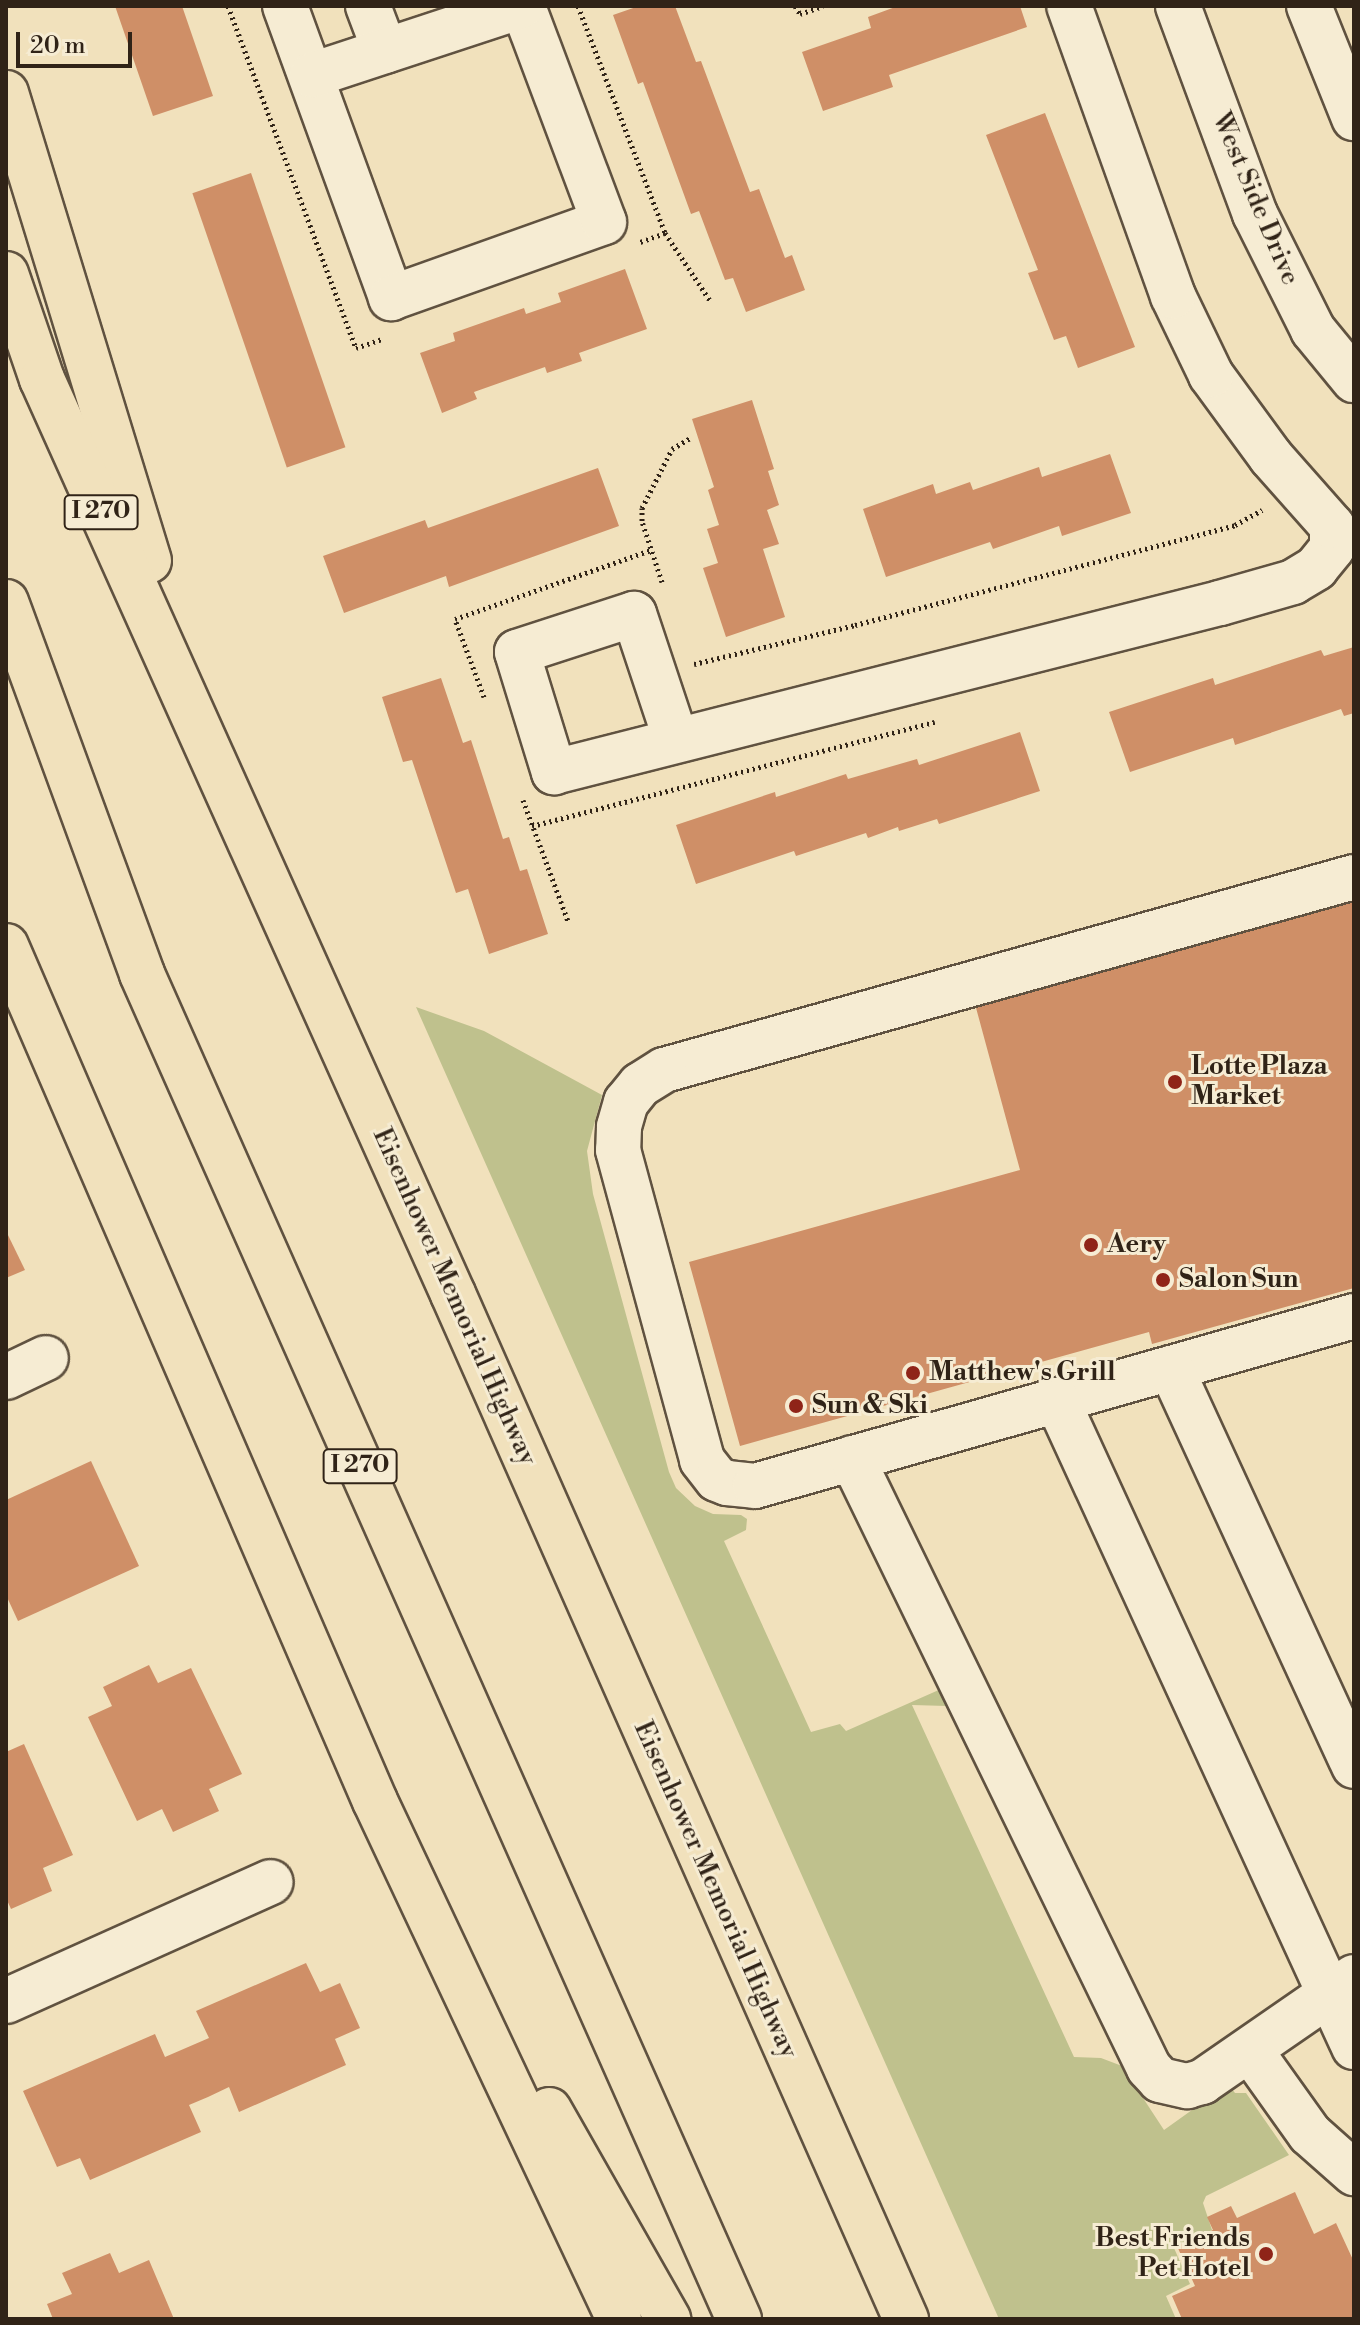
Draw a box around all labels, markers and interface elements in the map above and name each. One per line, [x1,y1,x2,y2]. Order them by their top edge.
scale bar [20,16,136,66]
text: 20 m [30,31,86,61]
street label: West Side Drive [1205,108,1305,290]
road number: I 270 [63,492,139,532]
place label: Lotte Plaza Market [1191,1051,1328,1112]
marker: Lotte Plaza Market [1166,1073,1184,1091]
street label: Eisenhower Memorial Highway [365,1124,543,1470]
place label: Aery [1107,1229,1166,1261]
marker: Aery [1082,1236,1100,1254]
place label: Salon Sun [1179,1264,1299,1296]
marker: Salon Sun [1154,1271,1172,1289]
place label: Matthew's Grill [929,1357,1115,1389]
marker: Matthew's Grill [904,1364,922,1382]
place label: Sun & Ski [812,1390,928,1422]
marker: Sun & Ski [787,1397,805,1415]
road number: I 270 [322,1446,398,1486]
street label: Eisenhower Memorial Highway [626,1717,804,2063]
place label: Best Friends Pet Hotel [1095,2223,1250,2284]
marker: Best Friends Pet Hotel [1257,2245,1275,2263]

